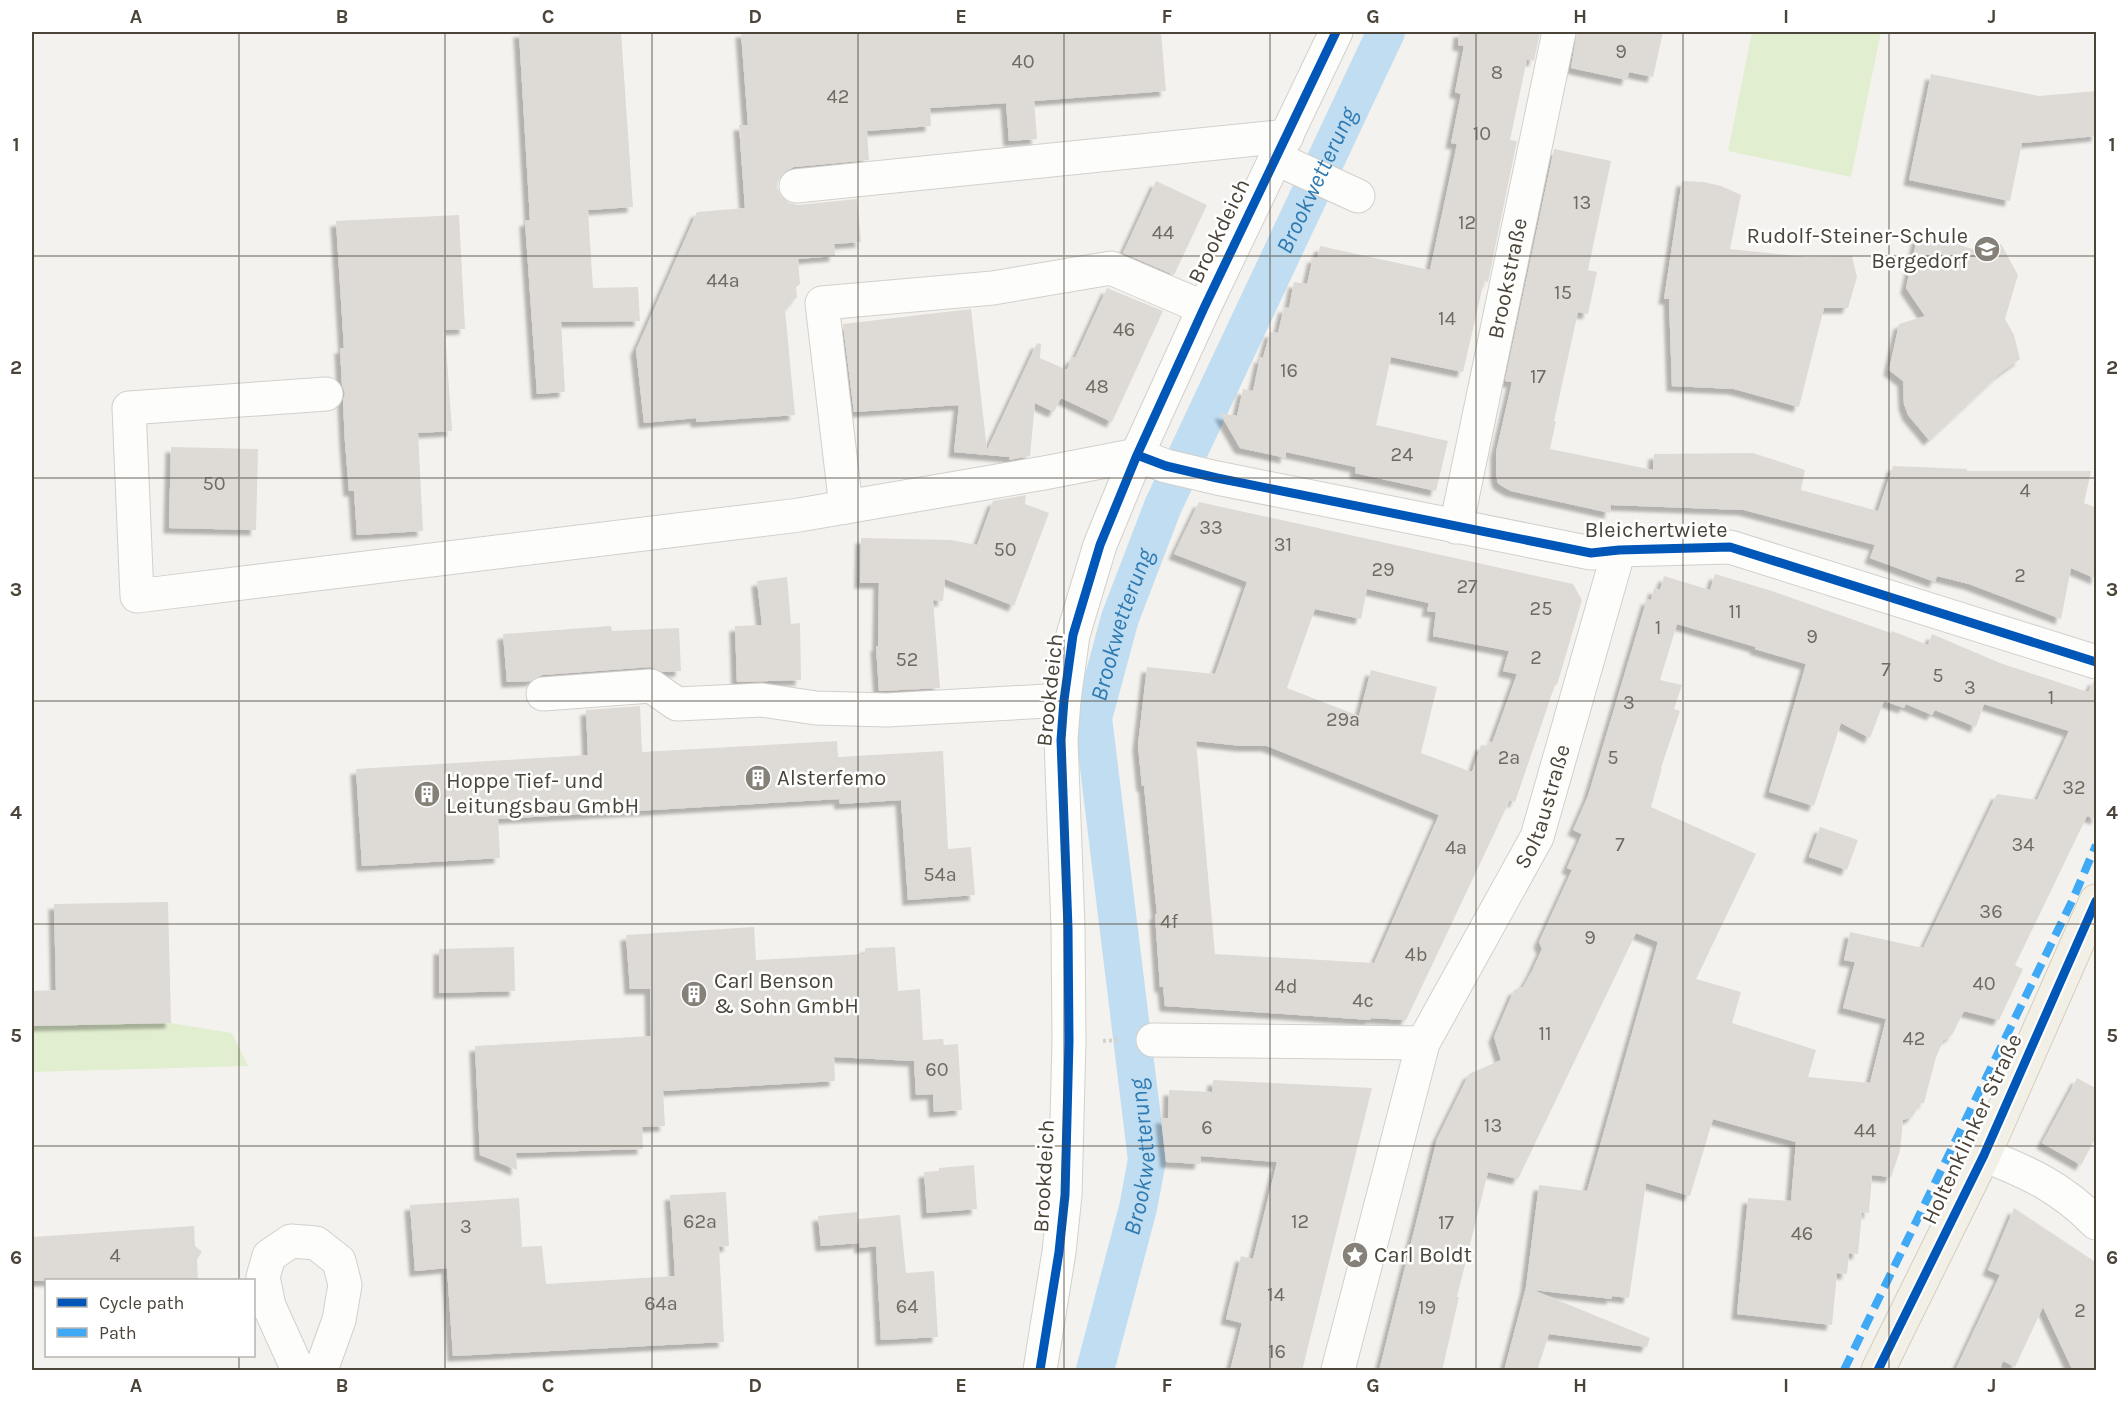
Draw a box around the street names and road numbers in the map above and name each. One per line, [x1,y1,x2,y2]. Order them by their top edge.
street label: Brookdeich [1182,174,1256,288]
street label: Brookstraße [1483,216,1533,341]
street label: Bleichertwiete [1584,517,1728,543]
street label: Brookdeich [1031,632,1069,748]
street label: Soltaustraße [1509,741,1576,873]
street label: Holtenklinker Straße [1916,1030,2028,1228]
street label: Brookdeich [1028,1119,1060,1233]

